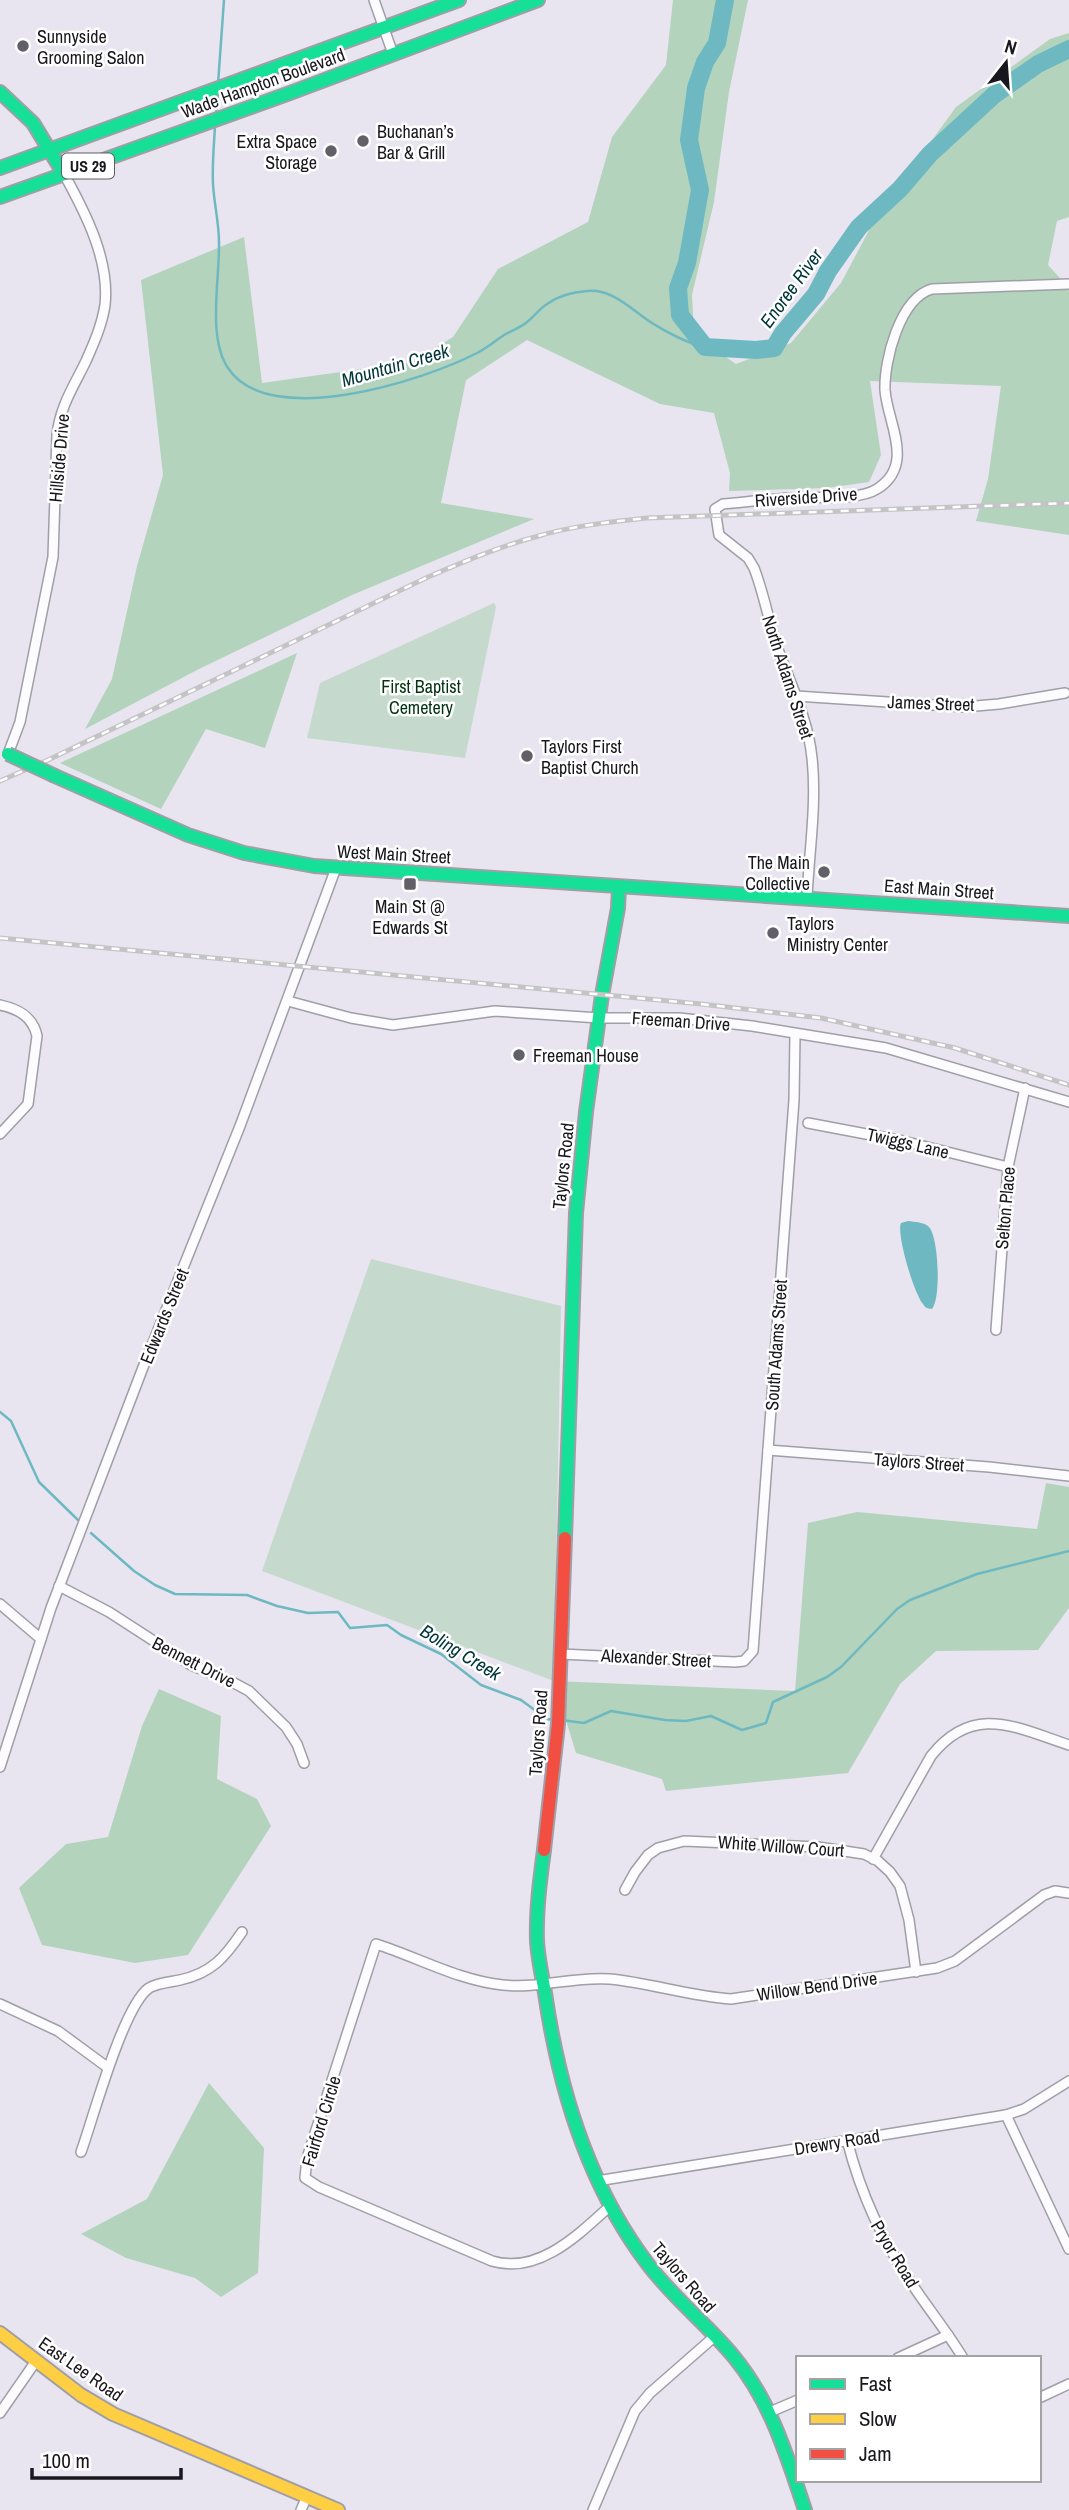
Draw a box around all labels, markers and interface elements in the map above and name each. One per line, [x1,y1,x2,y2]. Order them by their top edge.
place label: Sunnyside Grooming Salon [37,24,144,70]
north arrow [971,28,1041,98]
text: N [1002,33,1020,61]
marker: Sunnyside Grooming Salon [15,38,31,54]
street label: Wade Hampton Boulevard [178,42,348,124]
place label: Buchanan’s Bar & Grill [377,119,454,165]
place label: Extra Space Storage [237,129,317,175]
marker: Buchanan’s Bar & Grill [355,133,371,149]
marker: Extra Space Storage [323,143,339,159]
road number: US 29 [62,154,114,178]
water label: Enoree River [754,243,829,333]
water label: Mountain Creek [338,337,453,393]
street label: Hillside Drive [43,413,75,503]
street label: Riverside Drive [754,481,858,513]
street label: North Adams Street [756,612,820,742]
park label: First Baptist Cemetery [381,674,461,720]
street label: James Street [887,689,975,717]
place label: Taylors First Baptist Church [541,734,639,780]
marker: Taylors First Baptist Church [519,748,535,764]
street label: West Main Street [337,839,451,869]
place label: The Main Collective [745,850,810,896]
marker: The Main Collective [816,864,832,880]
street label: East Main Street [883,873,995,905]
marker: Main St @ Edwards St [402,876,418,892]
place label: Main St @ Edwards St [372,894,448,940]
place label: Taylors Ministry Center [787,911,888,957]
marker: Taylors Ministry Center [765,925,781,941]
street label: Freeman Drive [631,1005,731,1037]
place label: Freeman House [533,1043,639,1068]
marker: Freeman House [511,1047,527,1063]
street label: Twiggs Lane [864,1121,952,1165]
street label: Taylors Road [546,1122,580,1210]
street label: Selton Place [989,1166,1021,1250]
street label: Edwards Street [134,1265,194,1367]
street label: South Adams Street [759,1279,793,1411]
street label: Taylors Street [873,1446,965,1478]
water label: Boling Creek [416,1618,507,1687]
street label: Bennett Drive [148,1630,240,1694]
street label: Alexander Street [599,1643,712,1673]
street label: Taylors Road [523,1689,553,1777]
street label: White Willow Court [717,1829,845,1863]
street label: Willow Bend Drive [755,1965,879,2007]
street label: Fairford Circle [295,2073,347,2169]
street label: Drewry Road [793,2123,881,2161]
street label: Pryor Road [865,2216,925,2292]
street label: Taylors Road [646,2236,722,2318]
street label: East Lee Road [34,2331,128,2407]
legend [796,2356,1041,2482]
text: Fast [859,2369,892,2398]
text: Slow [859,2404,897,2433]
scale bar [32,2436,180,2480]
text: Jam [859,2439,892,2468]
text: 100 m [42,2446,90,2475]

